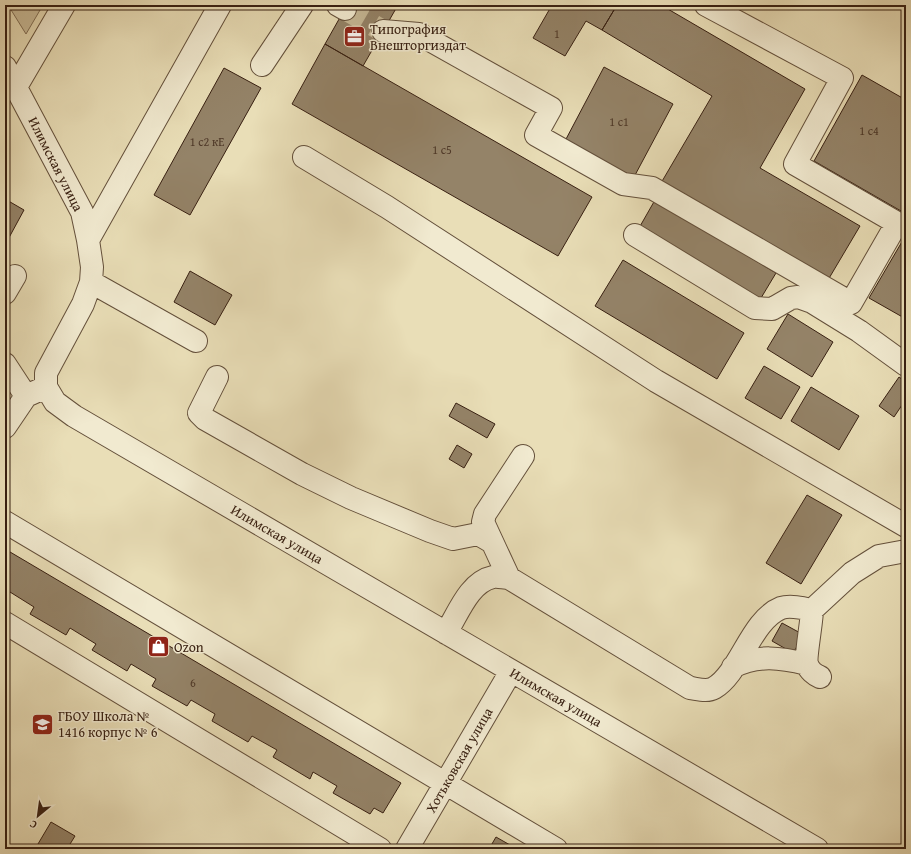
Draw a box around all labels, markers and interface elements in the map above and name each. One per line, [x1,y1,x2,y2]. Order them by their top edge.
place label: Типография Внешторгиздат [370,19,466,55]
office icon: Типография Внешторгиздат [341,24,367,50]
house number: 1 [554,25,560,42]
street label: Илимская улица [24,113,89,215]
house number: 1 с1 [609,113,629,130]
house number: 1 с4 [859,122,879,139]
house number: 1 с2 кЕ [190,133,224,150]
house number: 1 с5 [432,141,452,158]
street label: Илимская улица [227,499,327,569]
shop icon: Ozon [146,634,172,660]
place label: Ozon [174,637,204,657]
street label: Илимская улица [506,662,606,732]
house number: 6 [190,674,196,691]
street label: Хотьковская улица [421,703,497,816]
place label: ГБОУ Школа № 1416 корпус № 6 [58,706,158,742]
school or university icon: ГБОУ Школа № 1416 корпус № 6 [29,711,55,737]
north arrow [18,796,58,836]
text: С [27,816,40,833]

